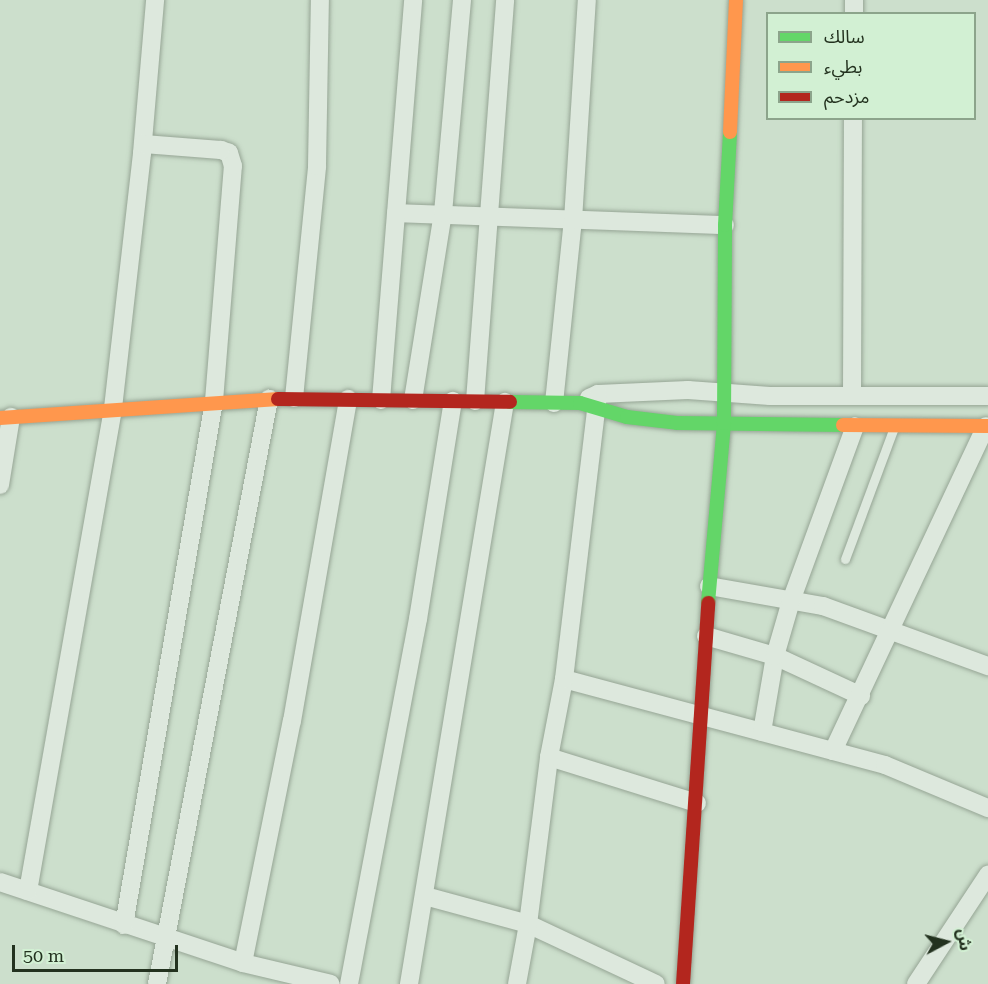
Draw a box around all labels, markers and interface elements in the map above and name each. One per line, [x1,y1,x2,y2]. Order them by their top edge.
legend [766,12,976,120]
text: سالك [824,26,865,47]
text: بطيء [824,56,862,77]
text: مزدحم [824,86,869,107]
north arrow [916,912,976,972]
text: ش [954,928,975,952]
scale bar [15,933,182,971]
text: 50 m [23,945,64,966]

